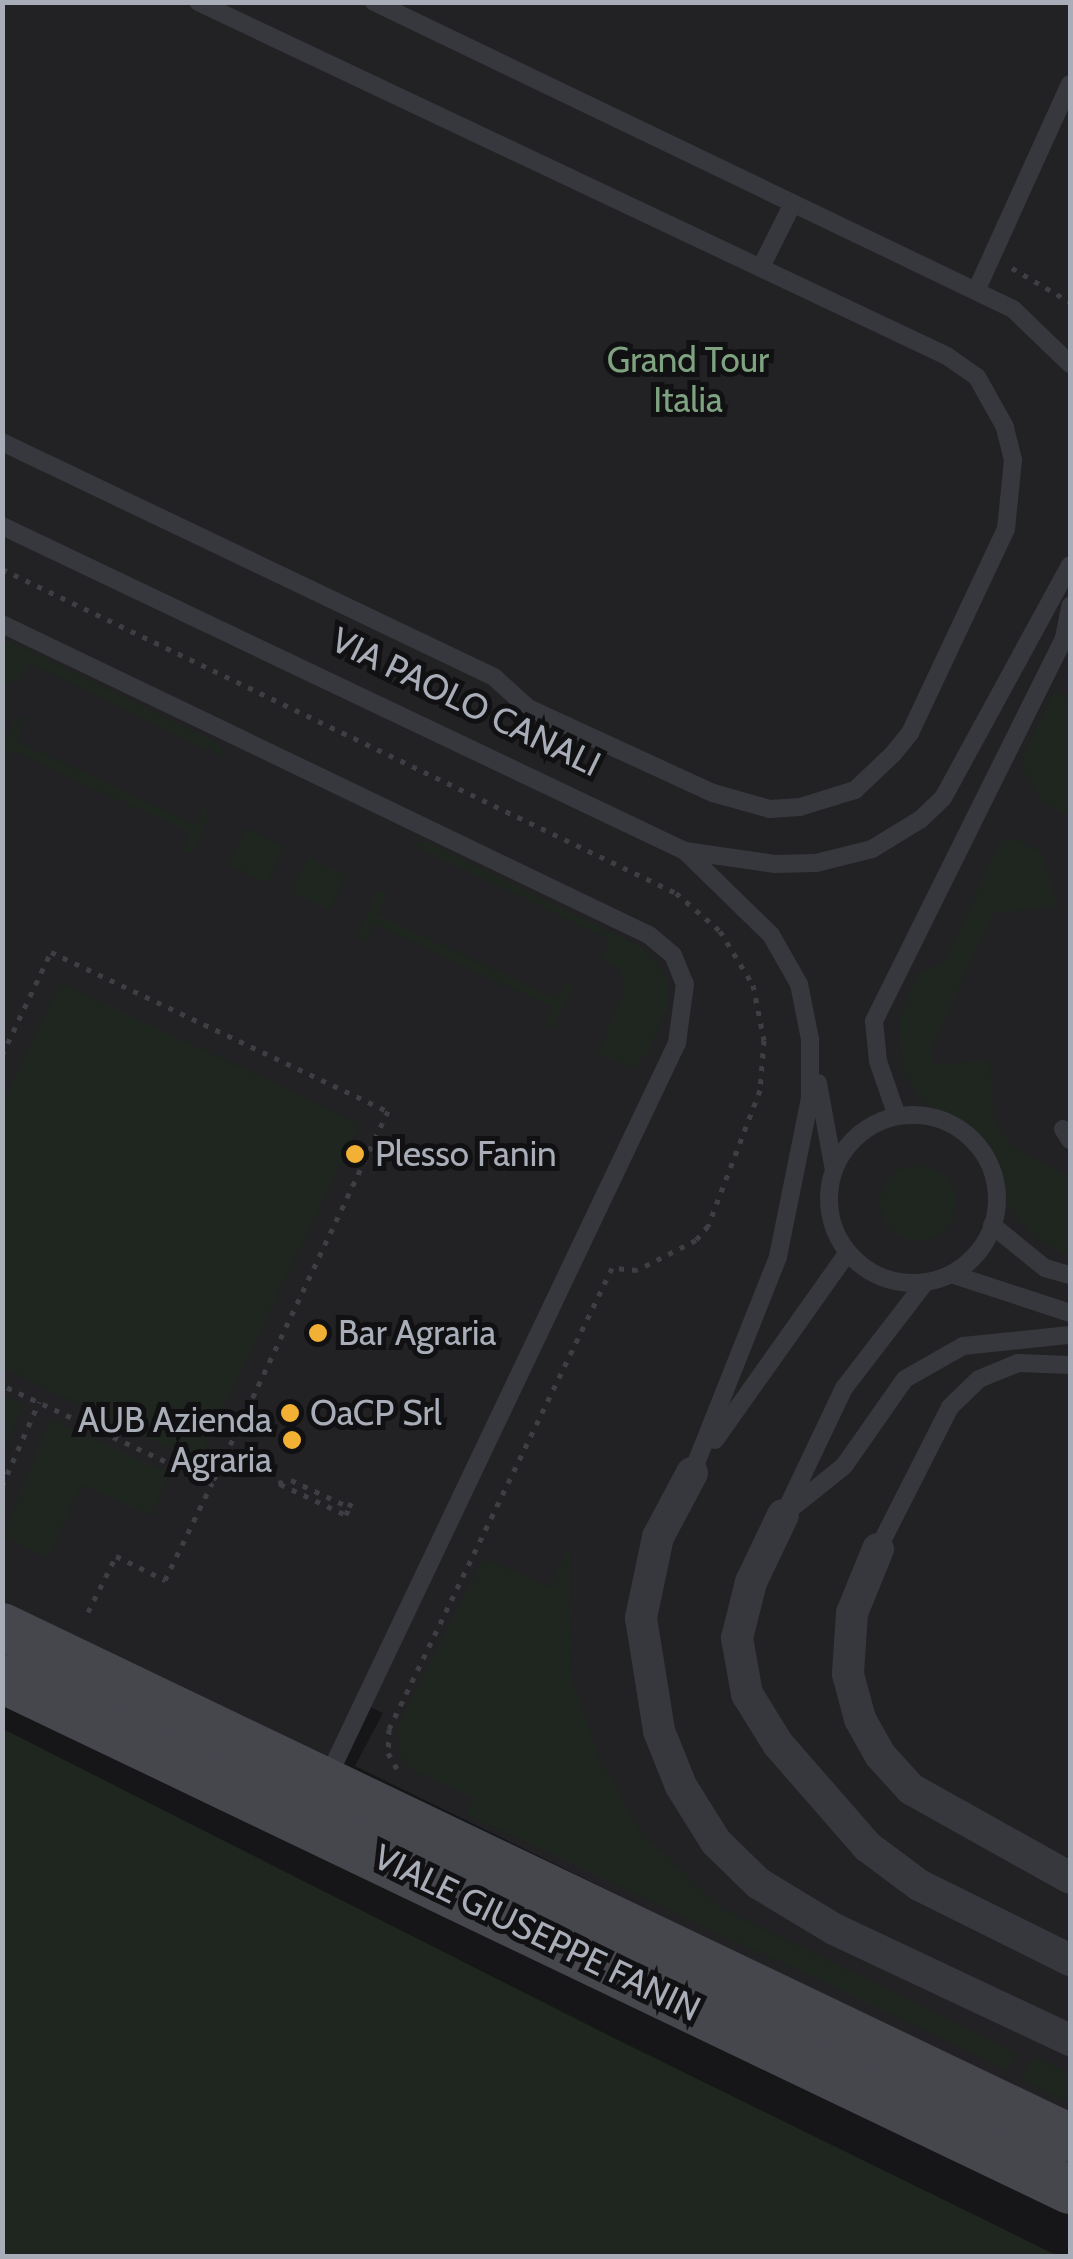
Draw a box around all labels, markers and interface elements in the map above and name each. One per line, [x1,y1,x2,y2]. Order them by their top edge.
park label: Grand Tour Italia [607,339,769,421]
street label: VIA PAOLO CANALI [325,619,607,785]
place label: Plesso Fanin [375,1133,557,1175]
marker: Plesso Fanin [344,1143,366,1165]
place label: Bar Agraria [338,1312,496,1354]
marker: Bar Agraria [307,1322,329,1344]
place label: OaCP Srl [310,1392,442,1434]
place label: AUB Azienda Agraria [78,1399,272,1481]
marker: OaCP Srl [279,1402,301,1424]
marker: AUB Azienda Agraria [281,1429,303,1451]
street label: VIALE GIUSEPPE FANIN [367,1836,707,2030]

